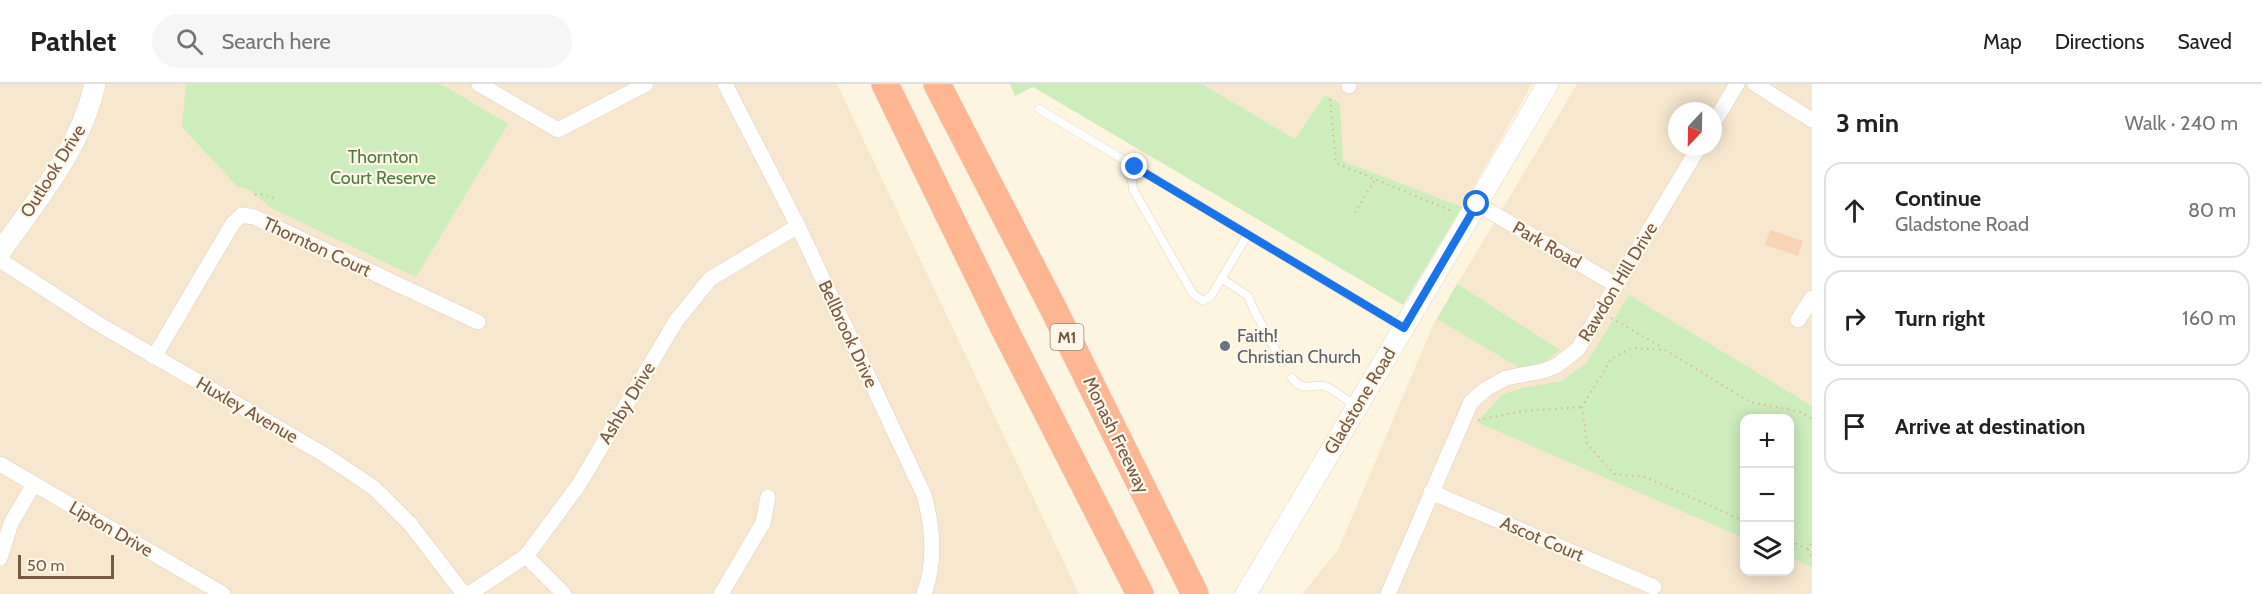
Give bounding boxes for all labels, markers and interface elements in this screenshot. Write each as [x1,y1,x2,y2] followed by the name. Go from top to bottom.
[152,14,572,68] search box
[30,24,116,58] text: Pathlet
[173,25,206,58] icon: search
[221,28,331,55] text: Search here
[1983,29,2022,54] text: Map
[2055,29,2144,54] text: Directions
[2177,29,2232,54] text: Saved
[1668,102,1722,156] north arrow
[1836,107,1899,139] text: 3 min
[2125,111,2238,135] text: Walk · 240 m
[16,120,90,222] street label: Outlook Drive
[330,146,436,189] park label: Thornton Court Reserve
[1121,153,1147,179] route end
[1895,185,1981,212] text: Continue
[1463,190,1489,216] route start
[1838,194,1871,227] icon: ahead
[2188,198,2236,222] text: 80 m
[259,212,375,282] street label: Thornton Court
[1895,212,2029,236] text: Gladstone Road
[1509,217,1585,273] street label: Park Road
[1574,218,1662,346] street label: Rawdon Hill Drive
[813,277,883,391] street label: Bellbrook Drive
[1838,302,1871,335] icon: right
[1895,305,1985,332] text: Turn right
[2182,306,2236,330] text: 160 m
[1050,324,1084,350] road number: M1
[1237,325,1361,368] place label: Faith! Christian Church
[1218,339,1232,353] marker: Faith! Christian Church
[1320,344,1400,458] street label: Gladstone Road
[594,358,660,448] street label: Ashby Drive
[192,372,302,448] street label: Huxley Avenue
[1078,373,1154,497] street label: Monash Freeway
[1838,410,1871,443] icon: arrive
[1895,413,2085,440] text: Arrive at destination
[1740,414,1794,576] map controls
[1740,414,1794,468] button: +
[1740,468,1794,522] button: −
[65,496,157,562] street label: Lipton Drive
[1497,512,1587,566] street label: Ascot Court
[1740,522,1794,576] button: layers
[18,552,114,580] scale bar
[27,556,64,575] text: 50 m

